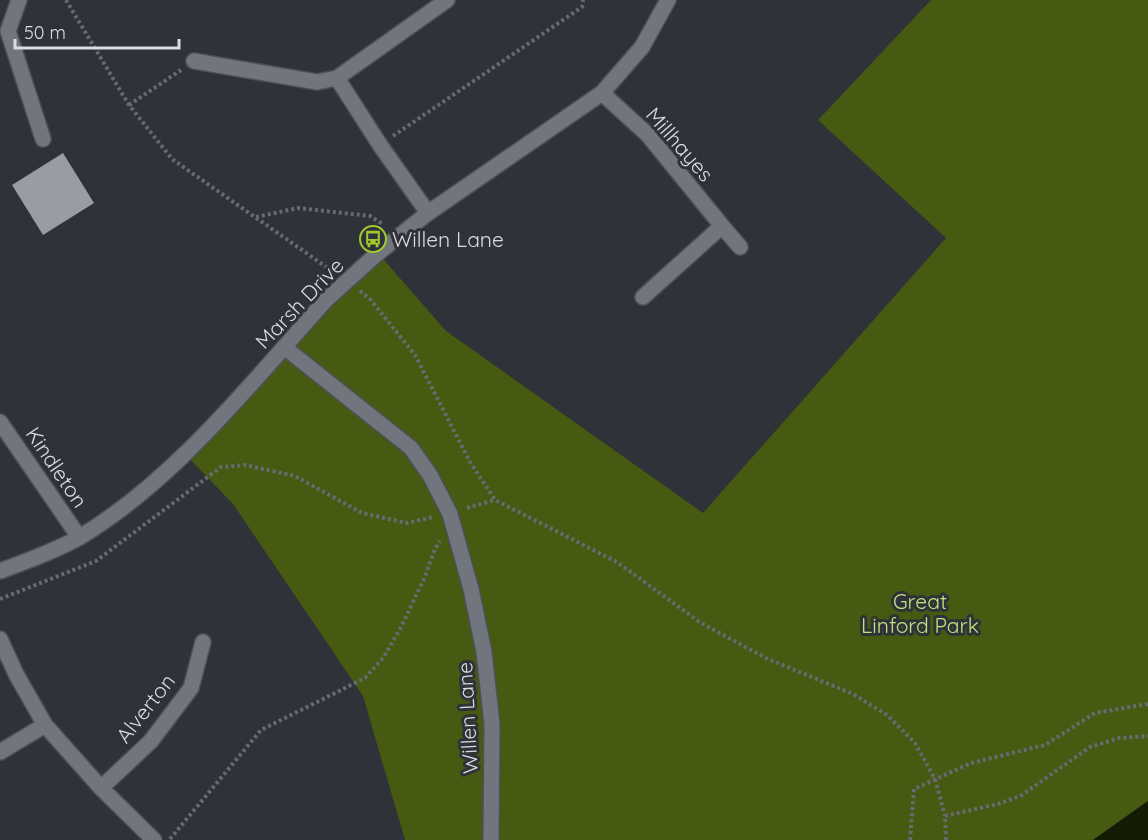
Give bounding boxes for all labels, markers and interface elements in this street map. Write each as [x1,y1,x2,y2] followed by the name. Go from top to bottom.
[15,12,178,50] scale bar
[24,21,66,44] text: 50 m
[641,102,719,186] street label: Millhayes
[358,224,388,254] bus stop icon: Willen Lane
[392,226,504,252] place label: Willen Lane
[249,252,349,354] street label: Marsh Drive
[21,422,93,512] street label: Kindleton
[861,588,979,638] park label: Great Linford Park
[451,661,483,775] street label: Willen Lane
[110,668,180,748] street label: Alverton

